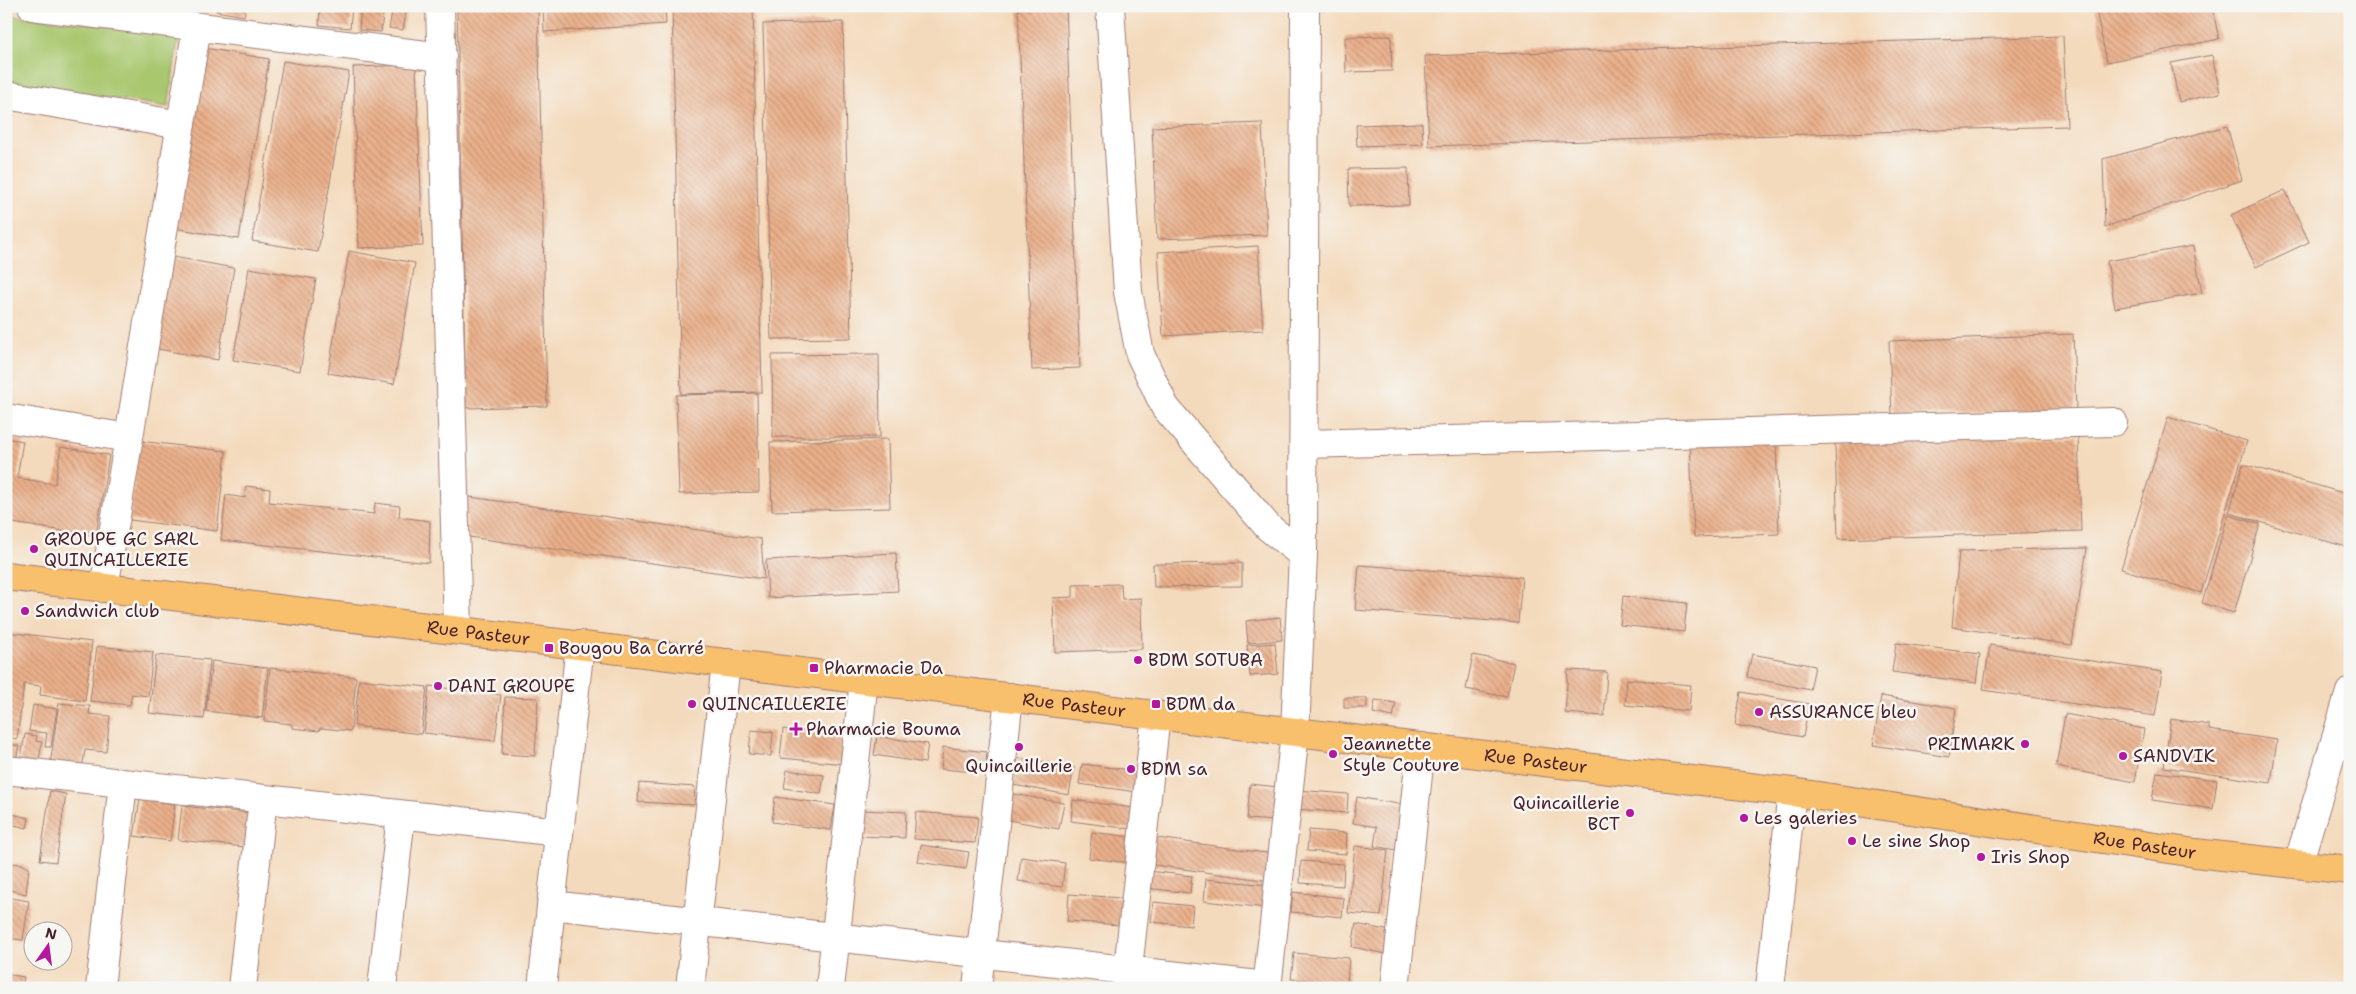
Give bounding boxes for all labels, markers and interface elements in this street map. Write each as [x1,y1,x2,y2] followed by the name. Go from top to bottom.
[44,527,199,572] place label: GROUPE GC SARL QUINCAILLERIE
[28,543,40,555] marker: GROUPE GC SARL QUINCAILLERIE
[35,599,159,623] place label: Sandwich club
[19,605,31,617] marker: Sandwich club
[425,615,532,651] street label: Rue Pasteur
[559,636,704,660] place label: Bougou Ba Carré
[543,642,555,654] marker: Bougou Ba Carré
[1148,648,1263,672] place label: BDM SOTUBA
[1132,654,1144,666] marker: BDM SOTUBA
[824,656,943,680] place label: Pharmacie Da
[808,662,820,674] marker: Pharmacie Da
[448,674,575,698] place label: DANI GROUPE
[432,680,444,692] marker: DANI GROUPE
[1021,687,1127,723] street label: Rue Pasteur
[702,692,847,716] place label: QUINCAILLERIE
[1166,692,1235,716] place label: BDM da
[686,698,698,710] marker: QUINCAILLERIE
[1150,698,1162,710] marker: BDM da
[1769,700,1917,724] place label: ASSURANCE bleu
[1753,706,1765,718] marker: ASSURANCE bleu
[806,717,961,741] place label: Pharmacie Bouma
[790,723,802,735] marker: Pharmacie Bouma
[1343,732,1460,777] place label: Jeannette Style Couture
[1927,732,2015,756] place label: PRIMARK
[2019,738,2031,750] marker: PRIMARK
[1013,741,1025,753] marker: Quincaillerie
[1483,743,1589,779] street label: Rue Pasteur
[2133,744,2216,768] place label: SANDVIK
[1327,748,1339,760] marker: Jeannette Style Couture
[2117,750,2129,762] marker: SANDVIK
[965,754,1073,778] place label: Quincaillerie
[1141,757,1207,781] place label: BDM sa
[1125,763,1137,775] marker: BDM sa
[1513,791,1620,836] place label: Quincaillerie BCT
[1754,806,1857,830] place label: Les galeries
[1624,807,1636,819] marker: Quincaillerie BCT
[1738,812,1750,824] marker: Les galeries
[2092,826,2198,865] street label: Rue Pasteur
[1862,829,1970,853] place label: Le sine Shop
[1846,835,1858,847] marker: Le sine Shop
[1991,845,2070,869] place label: Iris Shop
[1975,851,1987,863] marker: Iris Shop
[22,922,72,972] north arrow
[44,923,59,943] text: N

